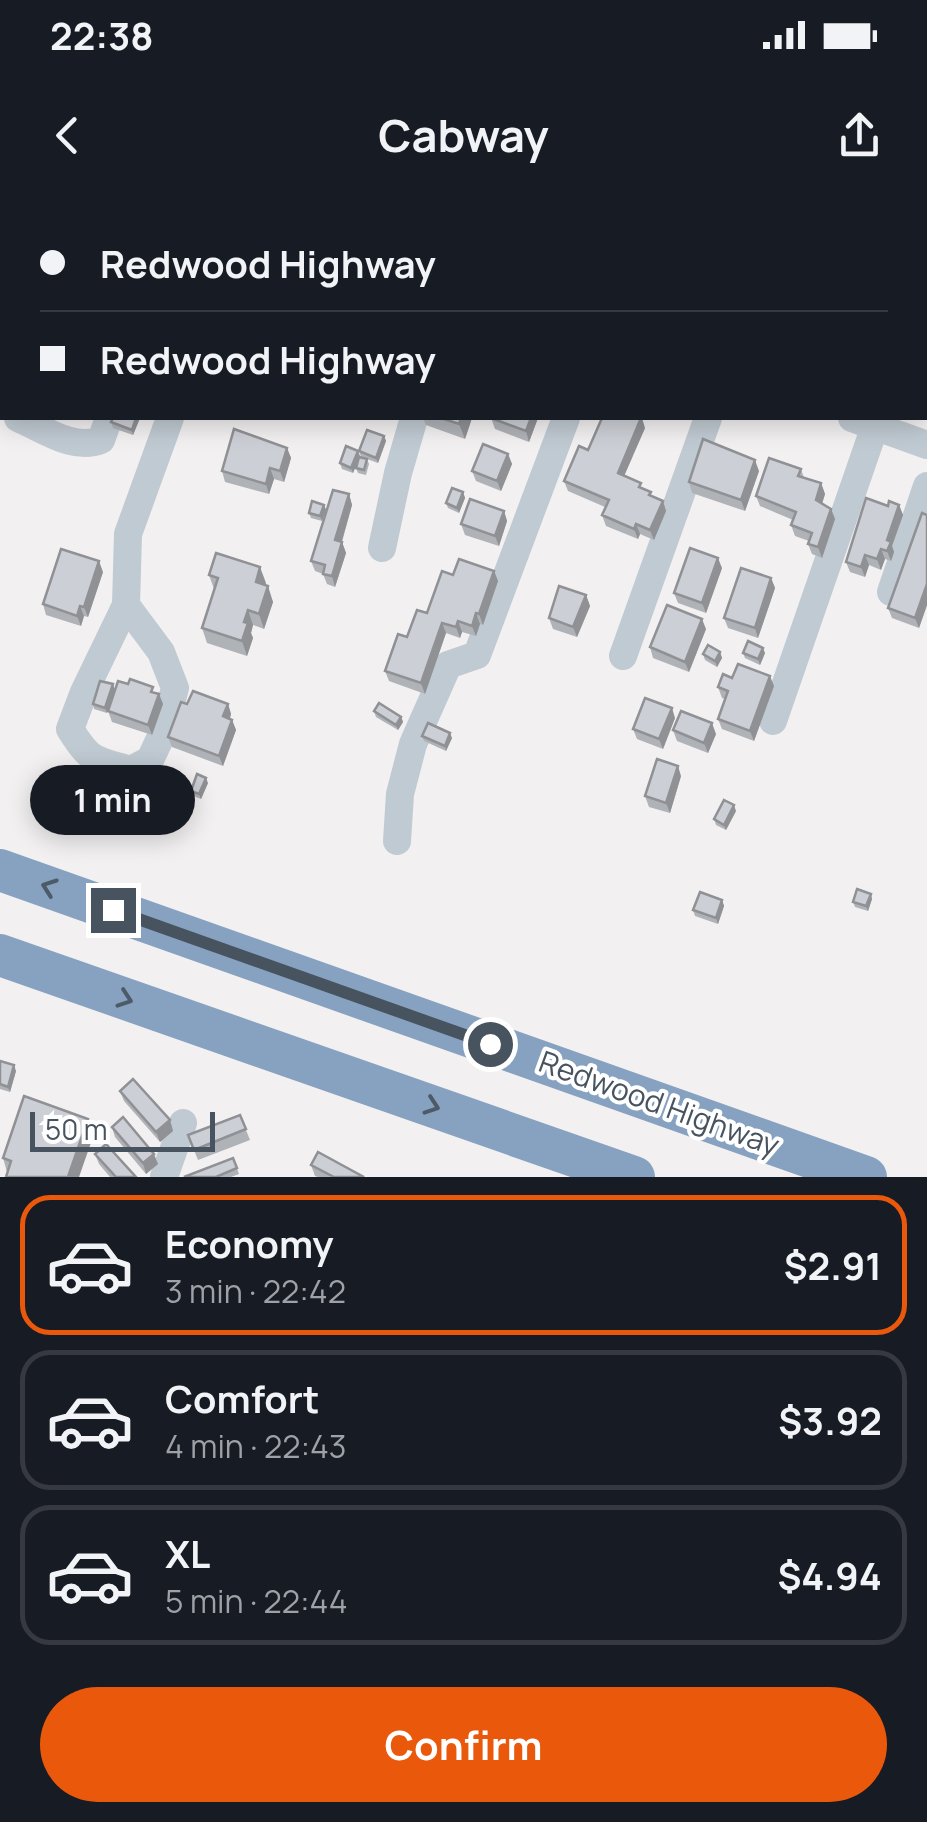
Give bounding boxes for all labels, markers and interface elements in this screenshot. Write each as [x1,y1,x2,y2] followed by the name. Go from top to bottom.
[50,9,154,61] text: 22:38
[378,104,549,166] text: Cabway
[40,108,95,163] icon: back
[832,108,887,163] icon: share
[100,237,436,289] text: Redwood Highway
[100,333,436,385] text: Redwood Highway
[31,765,196,835] callout: 1 min
[73,778,152,822] text: 1 min
[41,878,58,899] one-way arrow
[91,888,136,933] route end
[116,987,133,1008] one-way arrow
[468,1022,513,1067] route start
[534,1040,785,1165] street label: Redwood Highway
[422,1095,439,1115] one-way arrow
[30,1107,215,1151] scale bar
[45,1110,108,1148] text: 50 m
[165,1217,334,1269] text: Economy
[45,1220,135,1310] icon: car
[784,1239,882,1291] text: $2.91
[165,1269,346,1313] text: 3 min · 22:42
[165,1372,319,1424] text: Comfort
[45,1375,135,1465] icon: car
[778,1394,882,1446] text: $3.92
[165,1424,347,1468] text: 4 min · 22:43
[165,1527,210,1579] text: XL
[45,1530,135,1620] icon: car
[777,1549,882,1601] text: $4.94
[165,1579,348,1623] text: 5 min · 22:44
[40,1687,887,1802] button: Confirm

